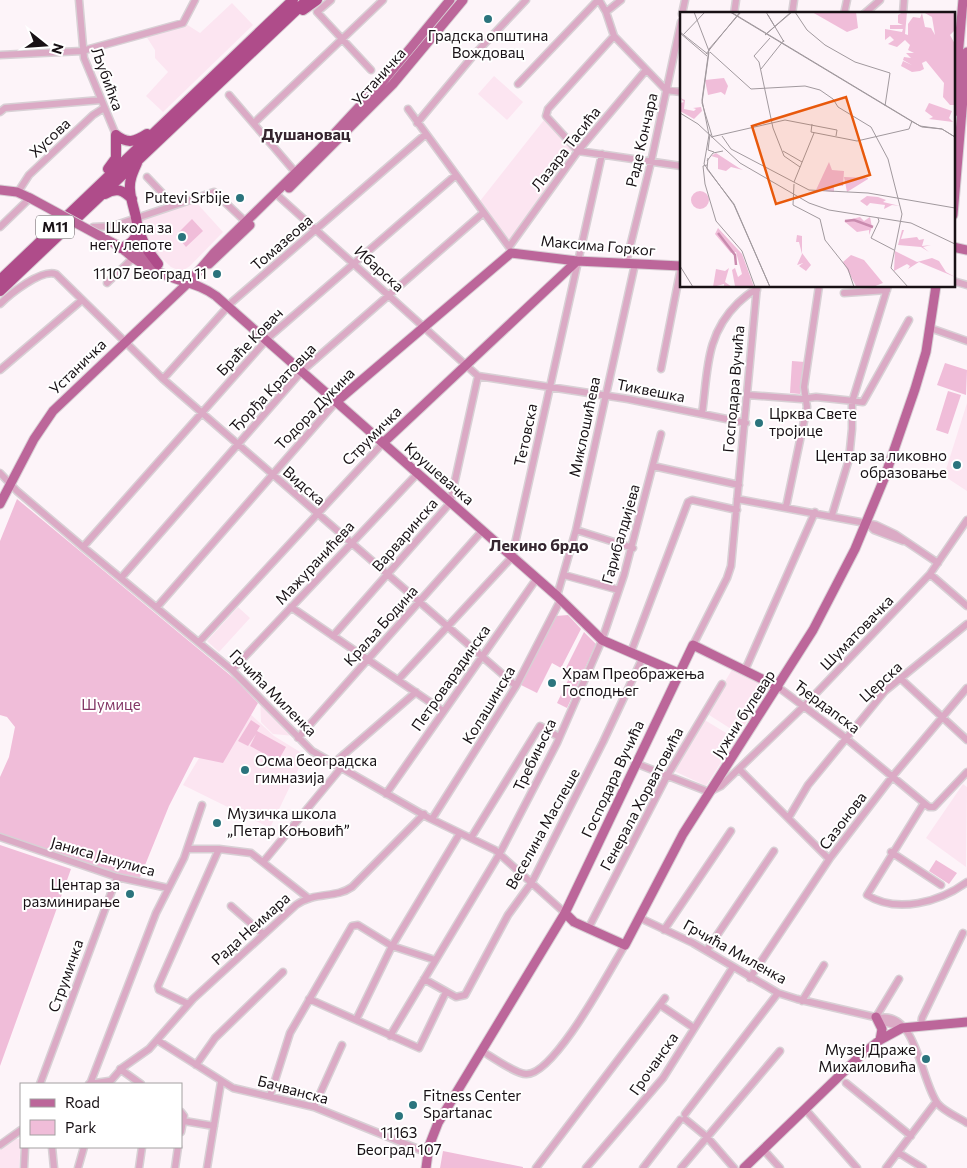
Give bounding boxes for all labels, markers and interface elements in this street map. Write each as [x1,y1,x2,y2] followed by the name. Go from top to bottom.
[680,12,954,288] inset map
[482,13,494,25] marker: Градска општина Вождовац
[20,20,70,70] north arrow
[428,26,548,61] place label: Градска општина Вождовац
[48,41,68,56] text: N
[348,44,409,109] street label: Устаничка
[88,45,128,113] street label: Љубићка
[621,91,661,189] street label: Раде Кончара
[527,103,604,194] street label: Лазара Тасића
[25,114,73,161] street label: Хусова
[262,124,351,143] district label: Душановац
[145,188,230,206] place label: Putevi Srbije
[234,192,246,204] marker: Putevi Srbije
[247,211,316,274] street label: Томазеова
[36,216,74,238] road number: M11
[90,218,172,253] place label: Школа за негу лепоте
[176,231,188,243] marker: Школа за негу лепоте
[540,231,657,259] street label: Максима Горког
[351,241,408,295] street label: Ибарска
[93,264,207,282] place label: 11107 Београд 11
[211,268,223,280] marker: 11107 Београд 11
[212,304,286,379] street label: Браће Ковач
[718,325,748,453] street label: Господара Вучића
[45,335,109,398] street label: Устаничка
[225,339,319,435] street label: Ђорђа Кратовца
[271,364,358,453] street label: Тодора Дукина
[565,375,603,479] street label: Миклошићева
[616,375,687,405] street label: Тиквешка
[338,402,405,469] street label: Струмичка
[510,402,540,468] street label: Тетовска
[769,404,857,439] place label: Црква Свете тројице
[753,417,765,429] marker: Црква Свете тројице
[401,438,478,508] street label: Крушевачка
[815,446,947,481] place label: Центар за ликовно образовање
[951,459,963,471] marker: Центар за ликовно образовање
[280,462,330,509] street label: Видска
[597,482,643,586] street label: Гарибалдијева
[368,494,441,575] street label: Варваринска
[271,517,358,608] street label: Мажуранићева
[489,535,589,554] district label: Лекино брдо
[339,581,421,669] street label: Краља Бодина
[816,591,897,674] street label: Шуматовачка
[407,621,493,734] street label: Петроварадинска
[226,645,321,740] street label: Грчића Миленка
[855,657,905,705] street label: Церска
[458,662,518,747] street label: Колашинска
[562,664,705,699] place label: Храм Преображења Господњег
[708,666,778,761] street label: Јужни булевар
[791,676,864,737] street label: Ђердапска
[546,677,558,689] marker: Храм Преображења Господњег
[81,695,141,713] park label: Шумице
[509,715,559,794] street label: Требињска
[577,717,647,840] street label: Господара Вучића
[596,724,687,873] street label: Генерала Хорватовића
[255,751,377,786] place label: Осма београдска гимназија
[239,764,251,776] marker: Осма београдска гимназија
[501,765,583,892] street label: Веселина Маслеше
[815,788,870,853] street label: Сазонова
[227,804,350,839] place label: Музичка школа „Петар Коњовић”
[211,817,223,829] marker: Музичка школа „Петар Коњовић”
[49,833,158,880] street label: Јаниса Јанулиса
[23,875,120,910] place label: Центар за разминирање
[124,888,136,900] marker: Центар за разминирање
[207,888,293,968] street label: Рада Неимара
[681,915,790,987] street label: Грчића Миленка
[44,937,87,1015] street label: Струмичка
[625,1029,681,1098] street label: Грочанска
[818,1040,916,1075] place label: Музеј Драже Михаиловића
[920,1053,932,1065] marker: Музеј Драже Михаиловића
[256,1071,331,1107] street label: Бачванска
[20,1083,182,1148] legend
[423,1086,521,1121] place label: Fitness Center Spartanac
[65,1093,100,1111] text: Road
[407,1099,419,1111] marker: Fitness Center Spartanac
[393,1110,405,1122] marker: 11163 Београд 107
[65,1118,96,1136] text: Park
[356,1123,442,1158] place label: 11163 Београд 107

